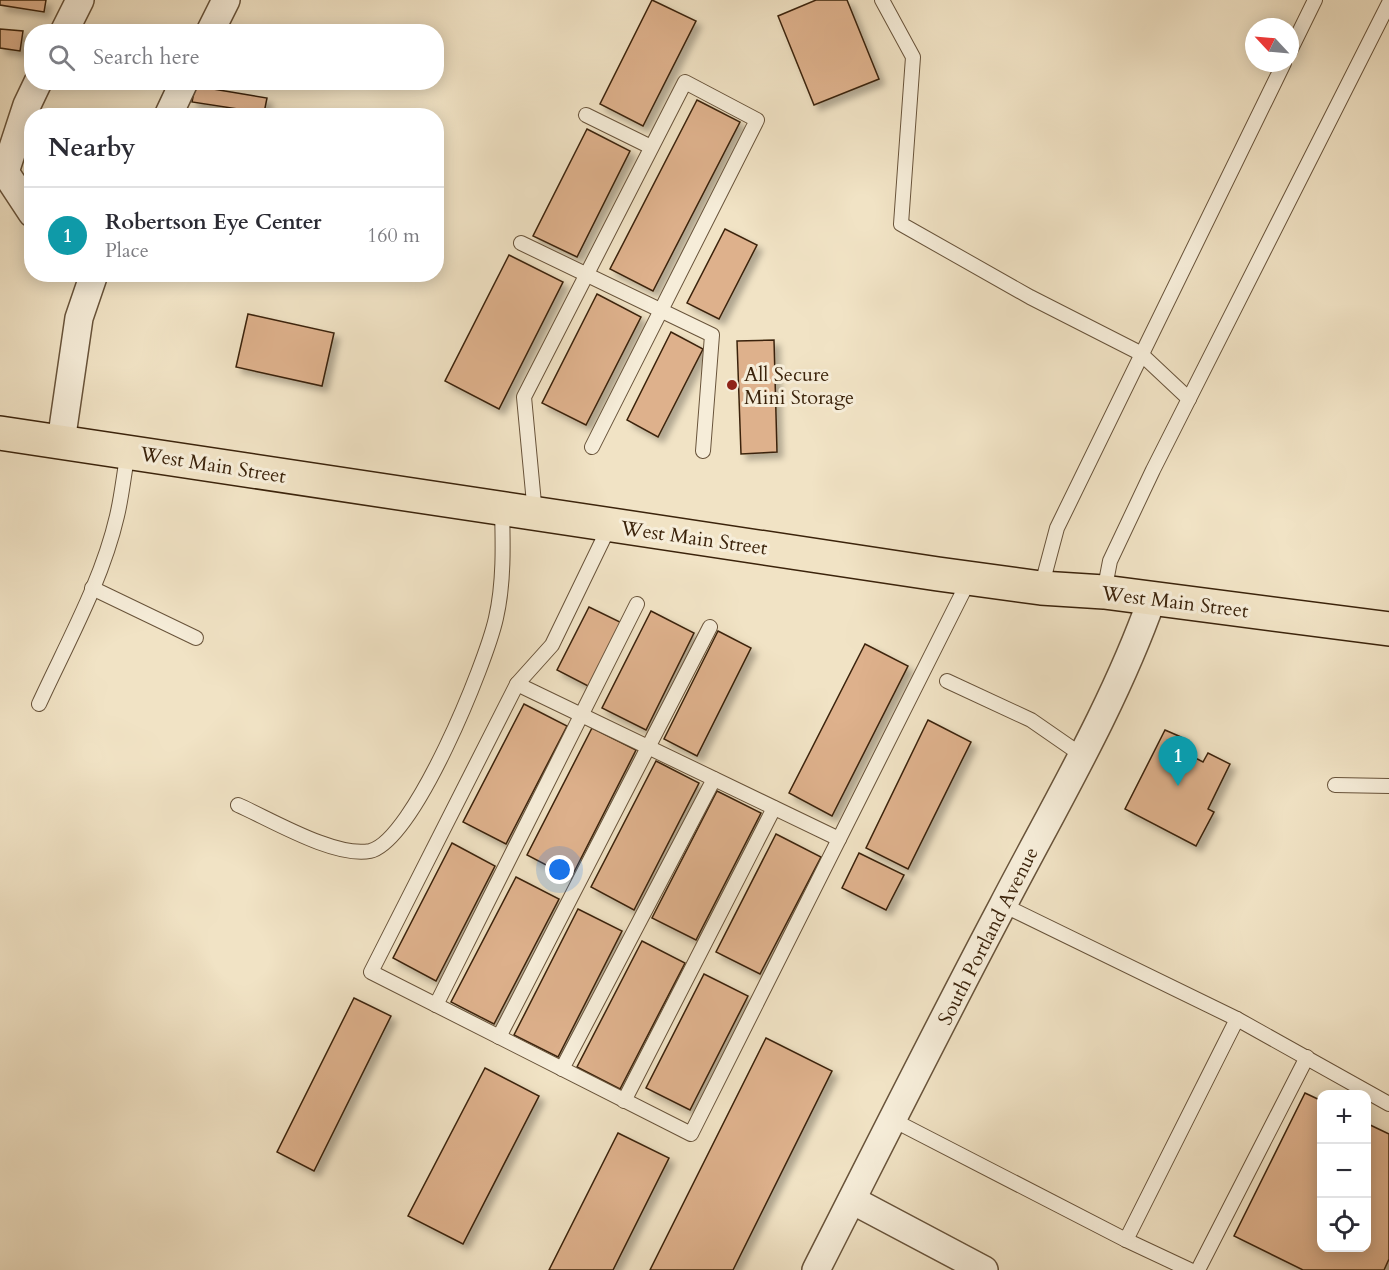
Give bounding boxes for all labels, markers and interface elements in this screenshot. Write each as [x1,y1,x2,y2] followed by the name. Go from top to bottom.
[1245,18,1299,72] north arrow
[24,24,444,90] search box
[45,41,78,74] icon: search
[93,42,200,72] text: Search here
[48,130,136,165] text: Nearby
[105,207,322,237] text: Robertson Eye Center
[62,222,73,249] text: 1
[367,222,420,249] text: 160 m
[105,237,149,264] text: Place
[744,361,854,411] place label: All Secure Mini Storage
[725,378,739,392] marker: All Secure Mini Storage
[137,440,289,490] street label: West Main Street
[618,514,770,562] street label: West Main Street
[1099,579,1251,624] street label: West Main Street
[1158,736,1198,786] pin: 1
[931,842,1045,1030] street label: South Portland Avenue
[545,855,574,884] your location
[1317,1090,1371,1252] map controls
[1317,1090,1371,1144] button: +
[1317,1144,1371,1198] button: −
[1317,1198,1371,1252] button: locate

